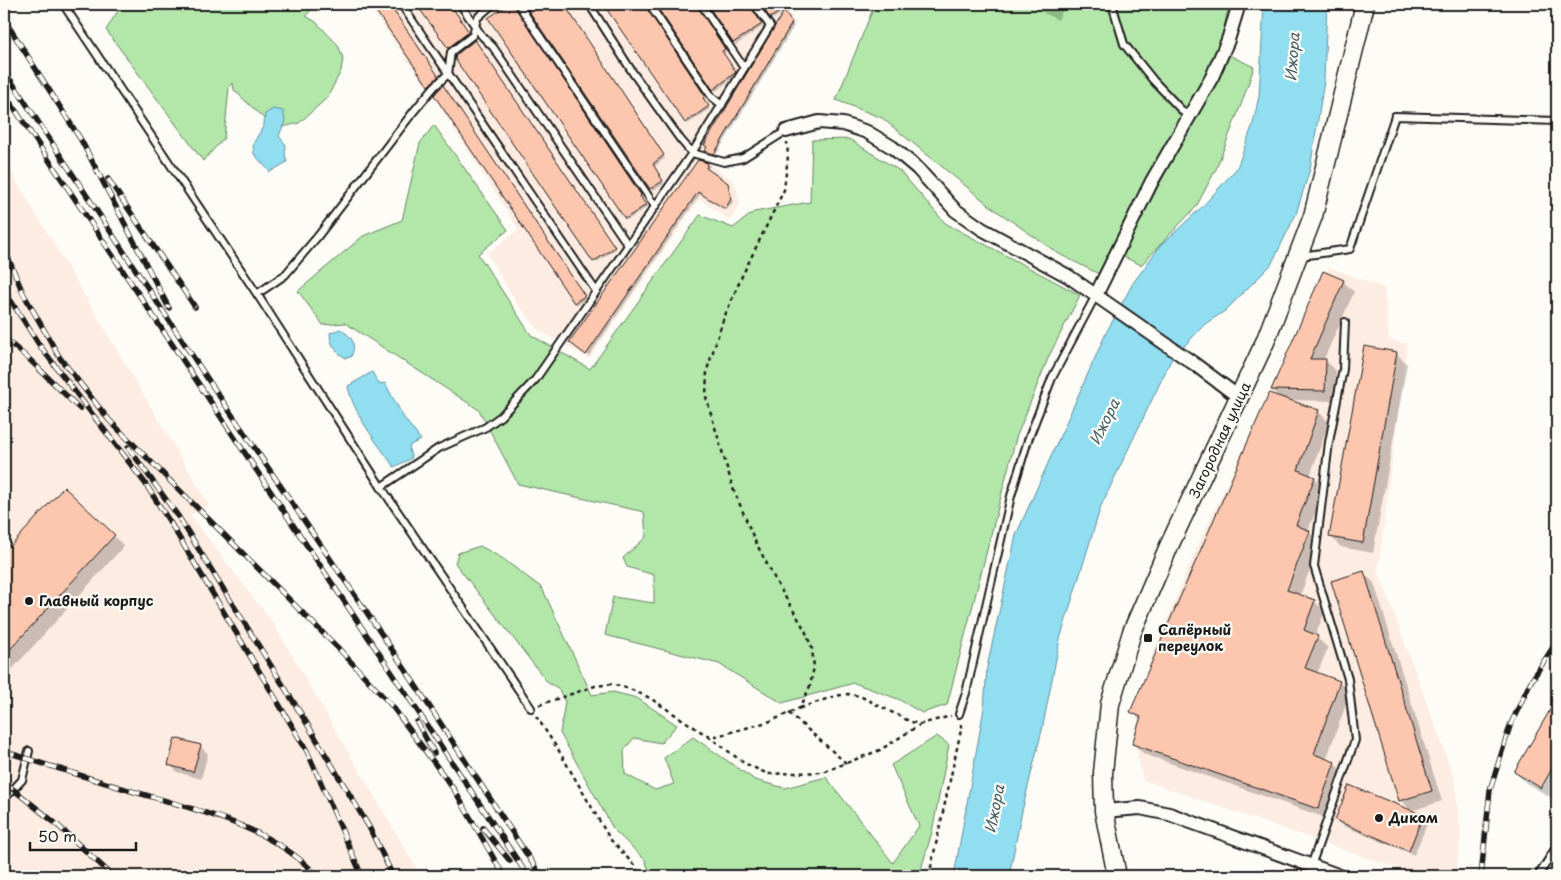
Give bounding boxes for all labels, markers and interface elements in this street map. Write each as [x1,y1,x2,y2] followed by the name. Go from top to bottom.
[1278,31,1305,82] water label: Ижора
[1183,378,1256,501] street label: Загородная улица
[1083,394,1125,448] water label: Ижора
[39,590,154,611] place label: Главный корпус
[23,595,35,607] marker: Главный корпус
[1158,619,1231,656] place label: Сапёрный переулок
[1142,632,1154,644] marker: Сапёрный переулок
[978,782,1010,835] water label: Ижора
[1388,807,1438,828] place label: Диком
[1373,812,1385,824] marker: Диком
[30,820,136,852] scale bar
[38,824,77,847] text: 50 m

